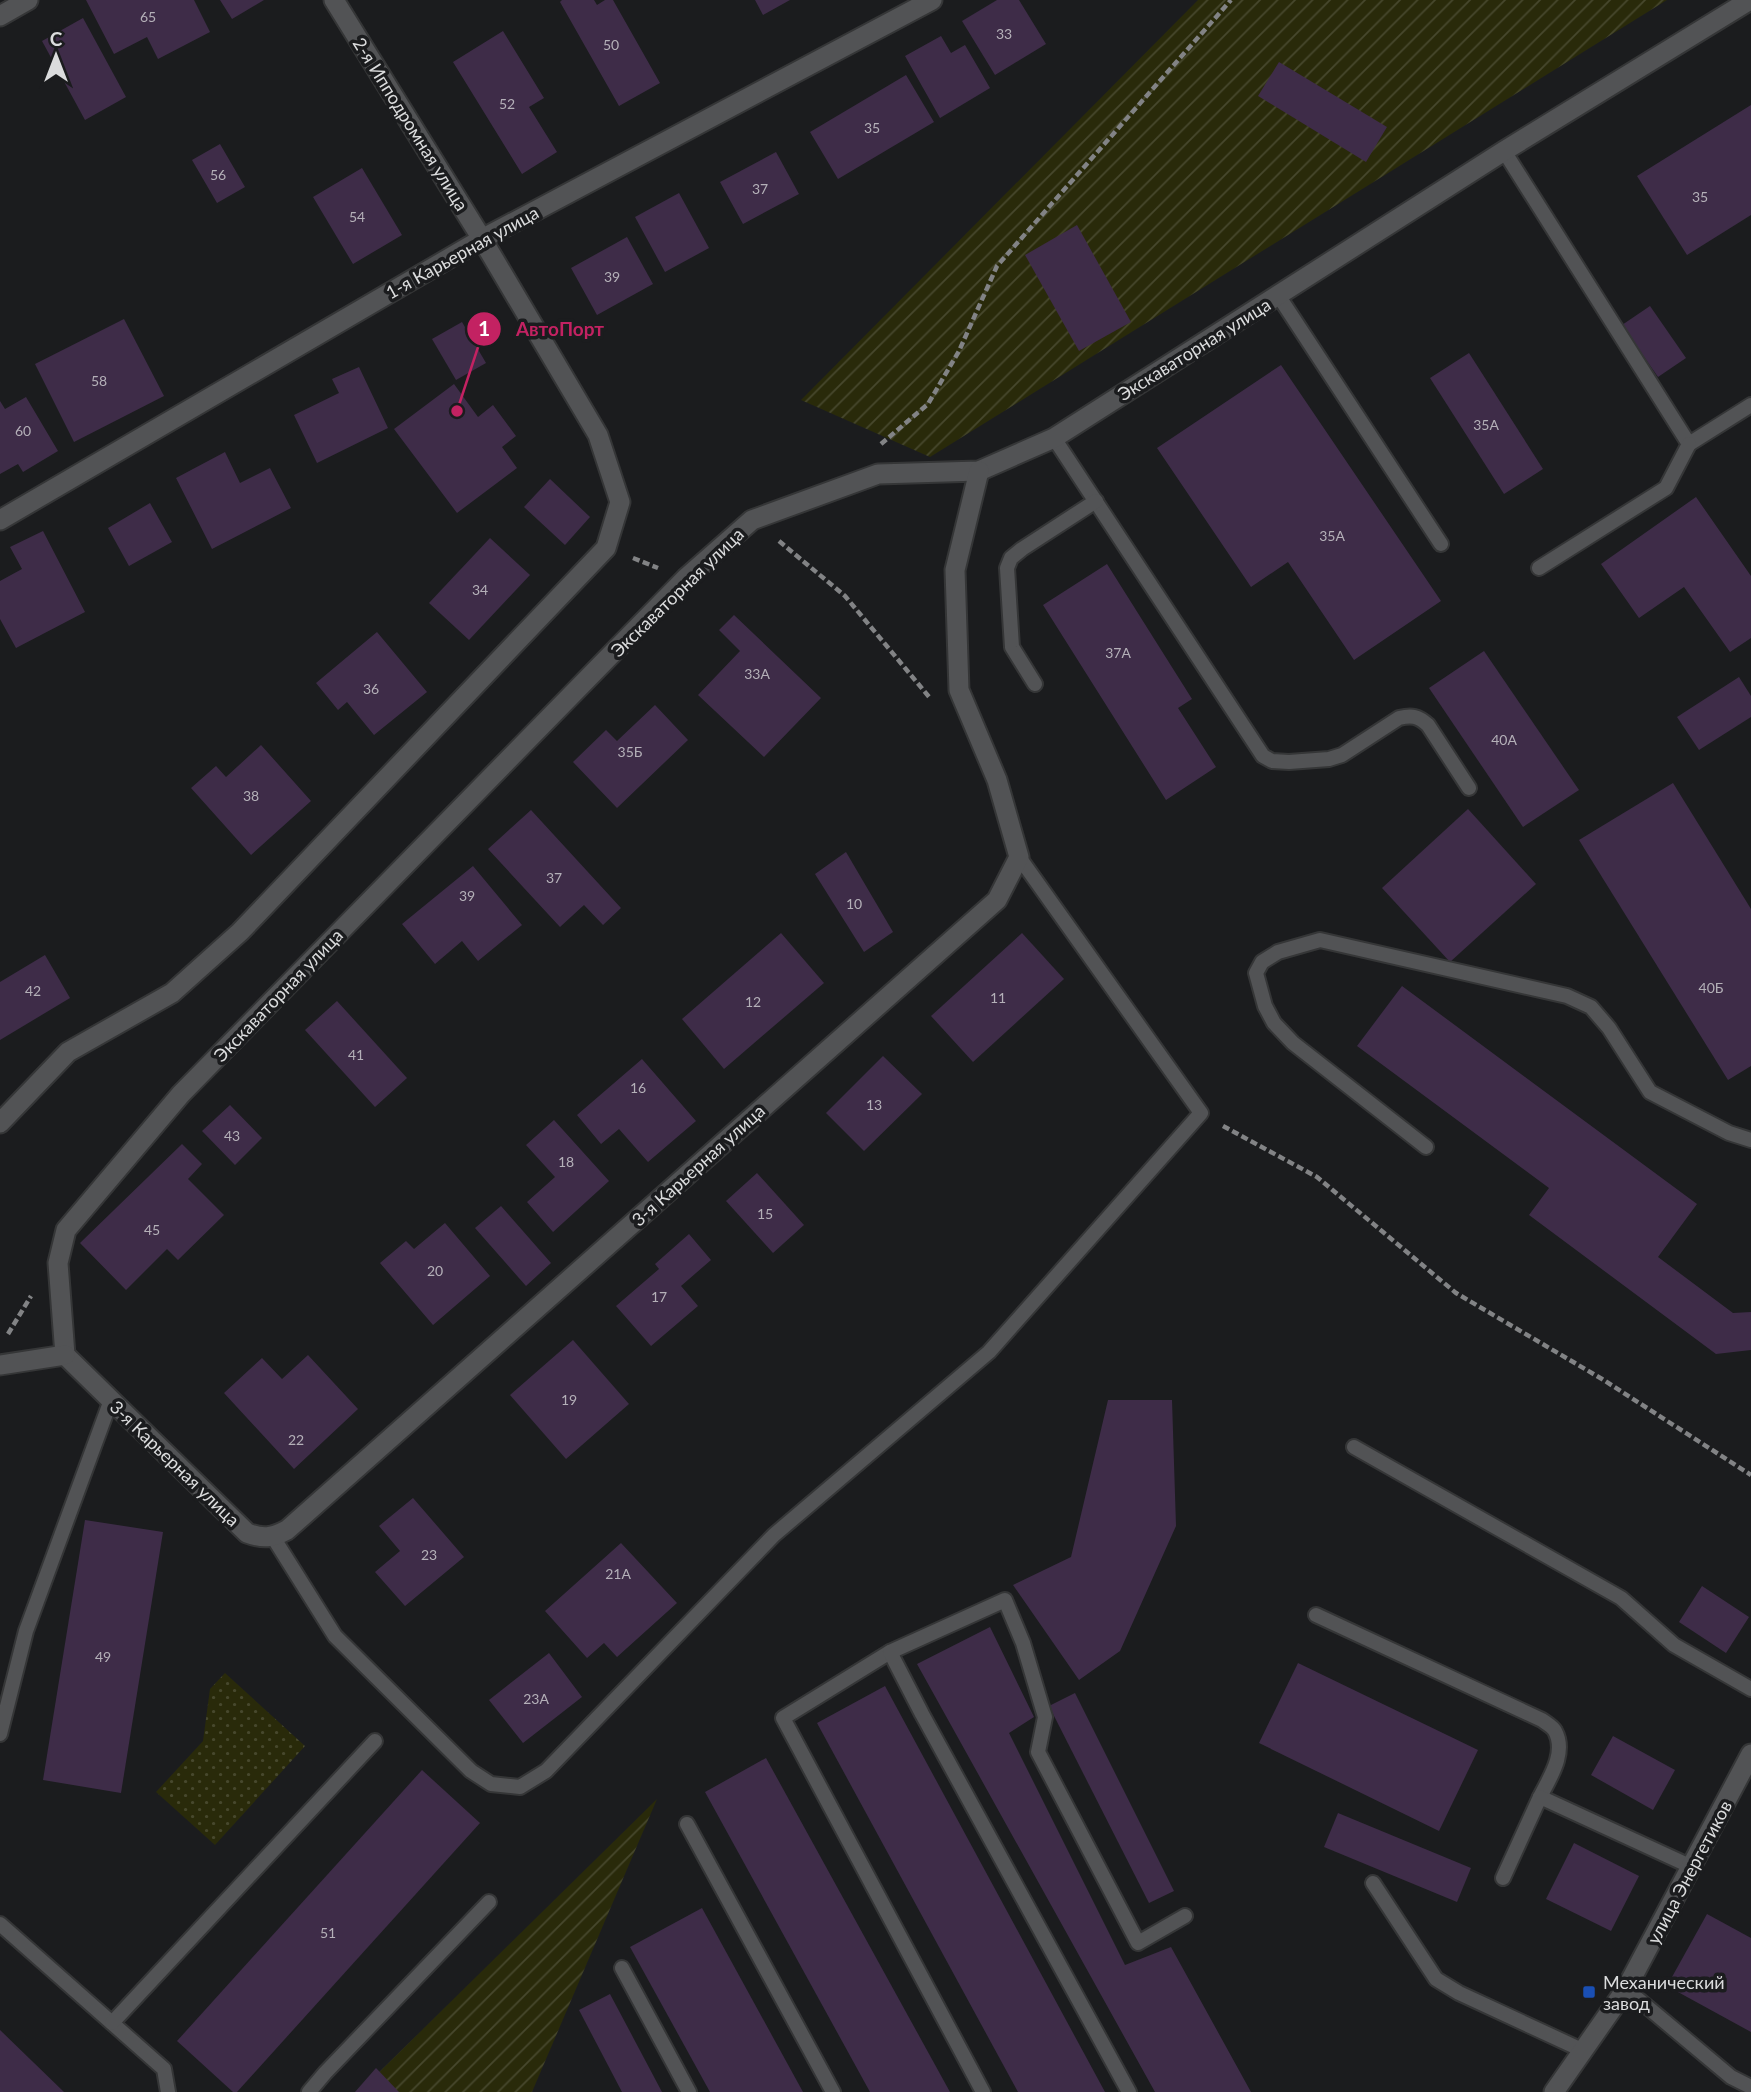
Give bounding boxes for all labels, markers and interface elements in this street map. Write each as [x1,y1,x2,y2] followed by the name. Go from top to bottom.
[140,8,156,25] house number: 65
[21,21,91,91] north arrow
[996,25,1012,42] house number: 33
[50,27,63,50] text: С
[349,33,473,215] street label: 2-я Ипподромная улица
[603,36,619,53] house number: 50
[499,95,515,112] house number: 52
[864,119,880,136] house number: 35
[210,166,226,183] house number: 56
[752,180,768,197] house number: 37
[1692,188,1708,205] house number: 35
[382,201,542,303] street label: 1-я Карьерная улица
[349,208,365,225] house number: 54
[604,268,620,285] house number: 39
[1113,293,1275,405] street label: Экскаваторная улица
[467,309,618,349] callout: АвтоПорт
[478,315,490,340] text: 1
[515,317,604,340] text: АвтоПорт
[91,372,107,389] house number: 58
[1473,416,1499,433] house number: 35А
[15,422,31,439] house number: 60
[606,523,748,661] street label: Экскаваторная улица
[1319,527,1345,544] house number: 35А
[472,581,488,598] house number: 34
[1105,644,1131,661] house number: 37А
[744,665,770,682] house number: 33А
[363,680,379,697] house number: 36
[1491,731,1517,748] house number: 40А
[618,743,643,760] house number: 35Б
[243,787,259,804] house number: 38
[546,869,562,886] house number: 37
[459,887,475,904] house number: 39
[846,895,862,912] house number: 10
[209,924,347,1066] street label: Экскаваторная улица
[1699,979,1724,996] house number: 40Б
[25,982,41,999] house number: 42
[990,989,1006,1006] house number: 11
[745,993,761,1010] house number: 12
[348,1046,364,1063] house number: 41
[630,1079,646,1096] house number: 16
[866,1096,882,1113] house number: 13
[627,1099,769,1231] street label: 3-я Карьерная улица
[224,1127,240,1144] house number: 43
[558,1153,574,1170] house number: 18
[757,1205,773,1222] house number: 15
[144,1221,160,1238] house number: 45
[427,1262,443,1279] house number: 20
[651,1288,667,1305] house number: 17
[561,1391,577,1408] house number: 19
[106,1396,244,1530] street label: 3-я Карьерная улица
[288,1431,304,1448] house number: 22
[421,1546,437,1563] house number: 23
[605,1565,631,1582] house number: 21А
[95,1648,111,1665] house number: 49
[523,1690,549,1707] house number: 23А
[1642,1796,1736,1948] street label: улица Энергетиков
[320,1924,336,1941] house number: 51
[1603,1971,1725,2014] place label: Механический завод
[1581,1984,1597,2000] marker: Механический завод

